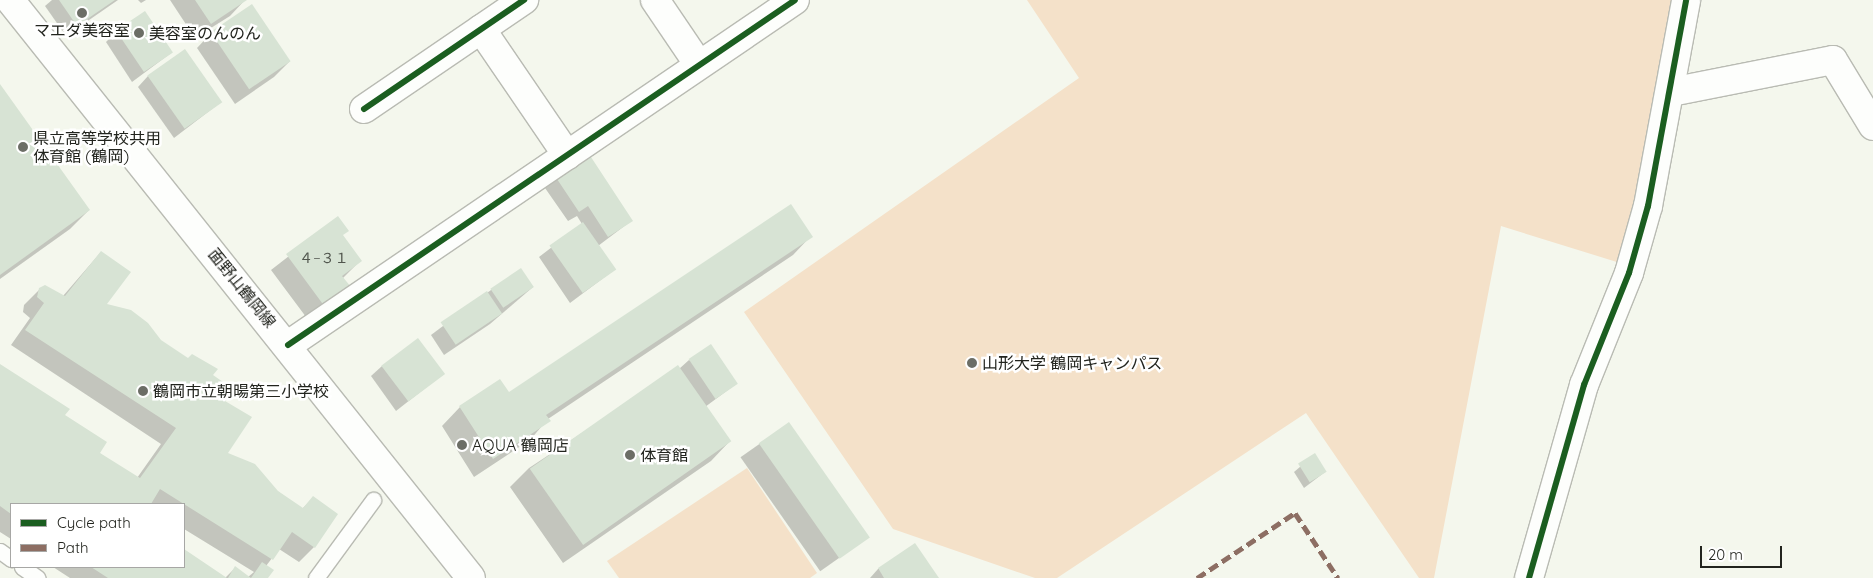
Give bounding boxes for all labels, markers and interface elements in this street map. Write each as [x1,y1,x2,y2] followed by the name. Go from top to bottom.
[76,7,88,19] marker: マエダ美容室
[34,20,130,40] place label: マエダ美容室
[149,23,261,43] place label: 美容室のんのん
[133,27,145,39] marker: 美容室のんのん
[33,128,161,166] place label: 県立高等学校共用 体育館 (鶴岡)
[17,141,29,153] marker: 県立高等学校共用 体育館 (鶴岡)
[204,245,280,331] street label: 面野山鶴岡線
[299,250,349,266] house number: ４−３１
[982,353,1162,373] place label: 山形大学 鶴岡キャンパス
[966,357,978,369] marker: 山形大学 鶴岡キャンパス
[153,381,329,401] place label: 鶴岡市立朝暘第三小学校
[137,385,149,397] marker: 鶴岡市立朝暘第三小学校
[472,435,569,455] place label: AQUA 鶴岡店
[456,439,468,451] marker: AQUA 鶴岡店
[640,445,688,465] place label: 体育館
[624,449,636,461] marker: 体育館
[10,503,185,568] legend
[57,513,131,532] text: Cycle path
[1703,536,1786,568] scale bar
[57,538,89,557] text: Path
[1708,545,1743,564] text: 20 m

